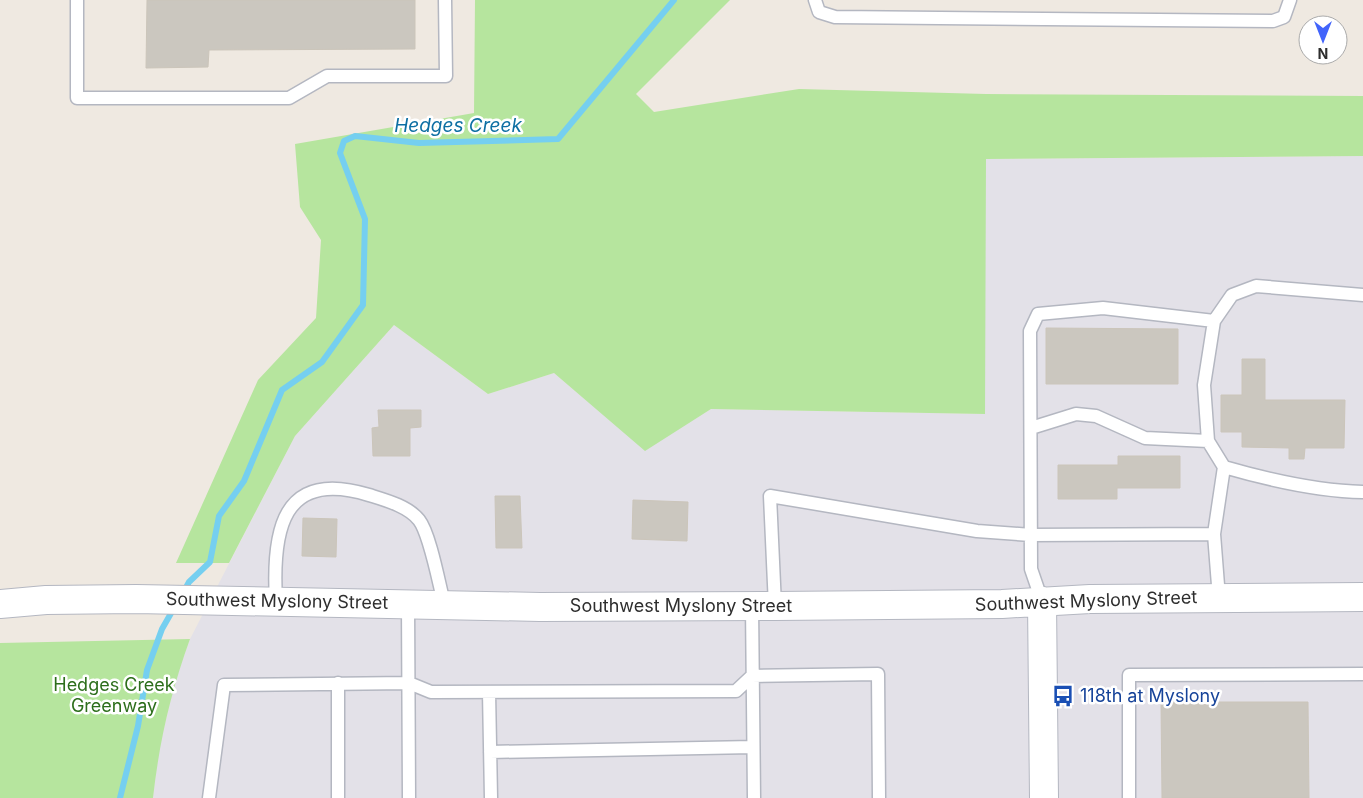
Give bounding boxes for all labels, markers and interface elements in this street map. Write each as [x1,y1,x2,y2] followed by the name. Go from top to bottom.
[1298,15,1348,65] north arrow
[1318,45,1328,62] text: N
[394,114,522,137] water label: Hedges Creek
[975,586,1198,615] street label: Southwest Myslony Street
[166,588,388,613] street label: Southwest Myslony Street
[570,595,792,616] street label: Southwest Myslony Street
[53,674,175,716] park label: Hedges Creek Greenway
[1050,683,1076,709] bus stop icon: 118th at Myslony
[1080,685,1220,706] place label: 118th at Myslony

